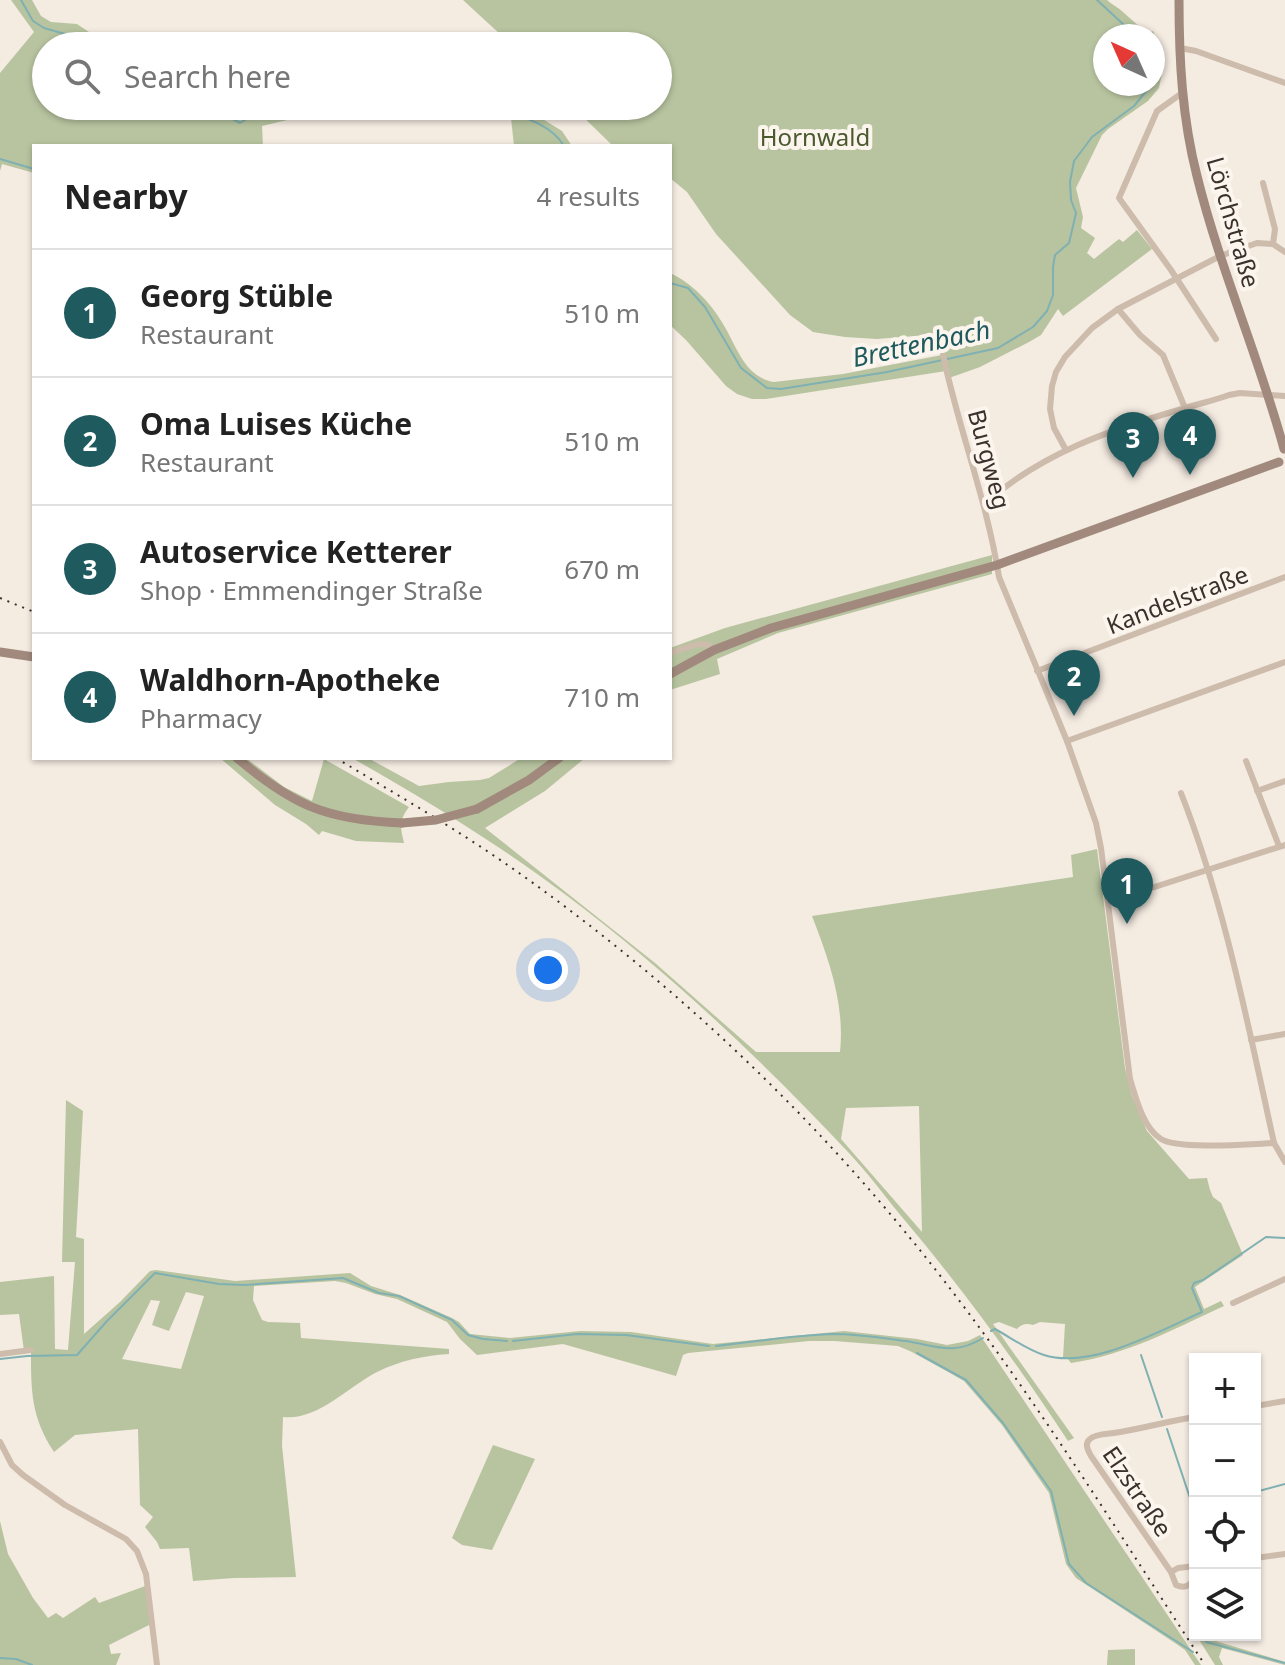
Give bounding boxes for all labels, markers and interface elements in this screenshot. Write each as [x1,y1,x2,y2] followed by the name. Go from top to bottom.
[1093,24,1165,96] north arrow
[32,32,672,120] search box
[60,54,104,98] icon: search
[124,56,291,97] text: Search here
[760,120,870,153] park label: Hornwald
[1200,153,1268,291] street label: Lörchstraße
[64,173,188,219] text: Nearby
[536,178,640,214] text: 4 results
[140,275,333,316] text: Georg Stüble
[83,295,97,331] text: 1
[564,295,640,331] text: 510 m
[849,311,993,375] water label: Brettenbach
[140,316,274,352] text: Restaurant
[140,403,412,444] text: Oma Luises Küche
[961,405,1019,513] street label: Burgweg
[1164,409,1216,475] pin: 4
[1107,412,1159,478] pin: 3
[83,423,97,459] text: 2
[564,423,640,459] text: 510 m
[140,444,274,480] text: Restaurant
[140,531,452,572] text: Autoservice Ketterer
[83,551,97,587] text: 3
[564,551,640,587] text: 670 m
[1101,557,1253,641] street label: Kandelstraße
[140,572,483,608] text: Shop · Emmendinger Straße
[1048,650,1100,716] pin: 2
[140,659,440,700] text: Waldhorn-Apotheke
[83,679,97,715] text: 4
[564,679,640,715] text: 710 m
[140,700,262,736] text: Pharmacy
[1101,858,1153,924] pin: 1
[528,950,568,990] your location
[1189,1353,1261,1641] map controls
[1189,1353,1261,1425] button: +
[1189,1425,1261,1497] button: −
[1096,1439,1180,1543] street label: Elzstraße
[1189,1497,1261,1569] button: locate
[1189,1569,1261,1641] button: layers

